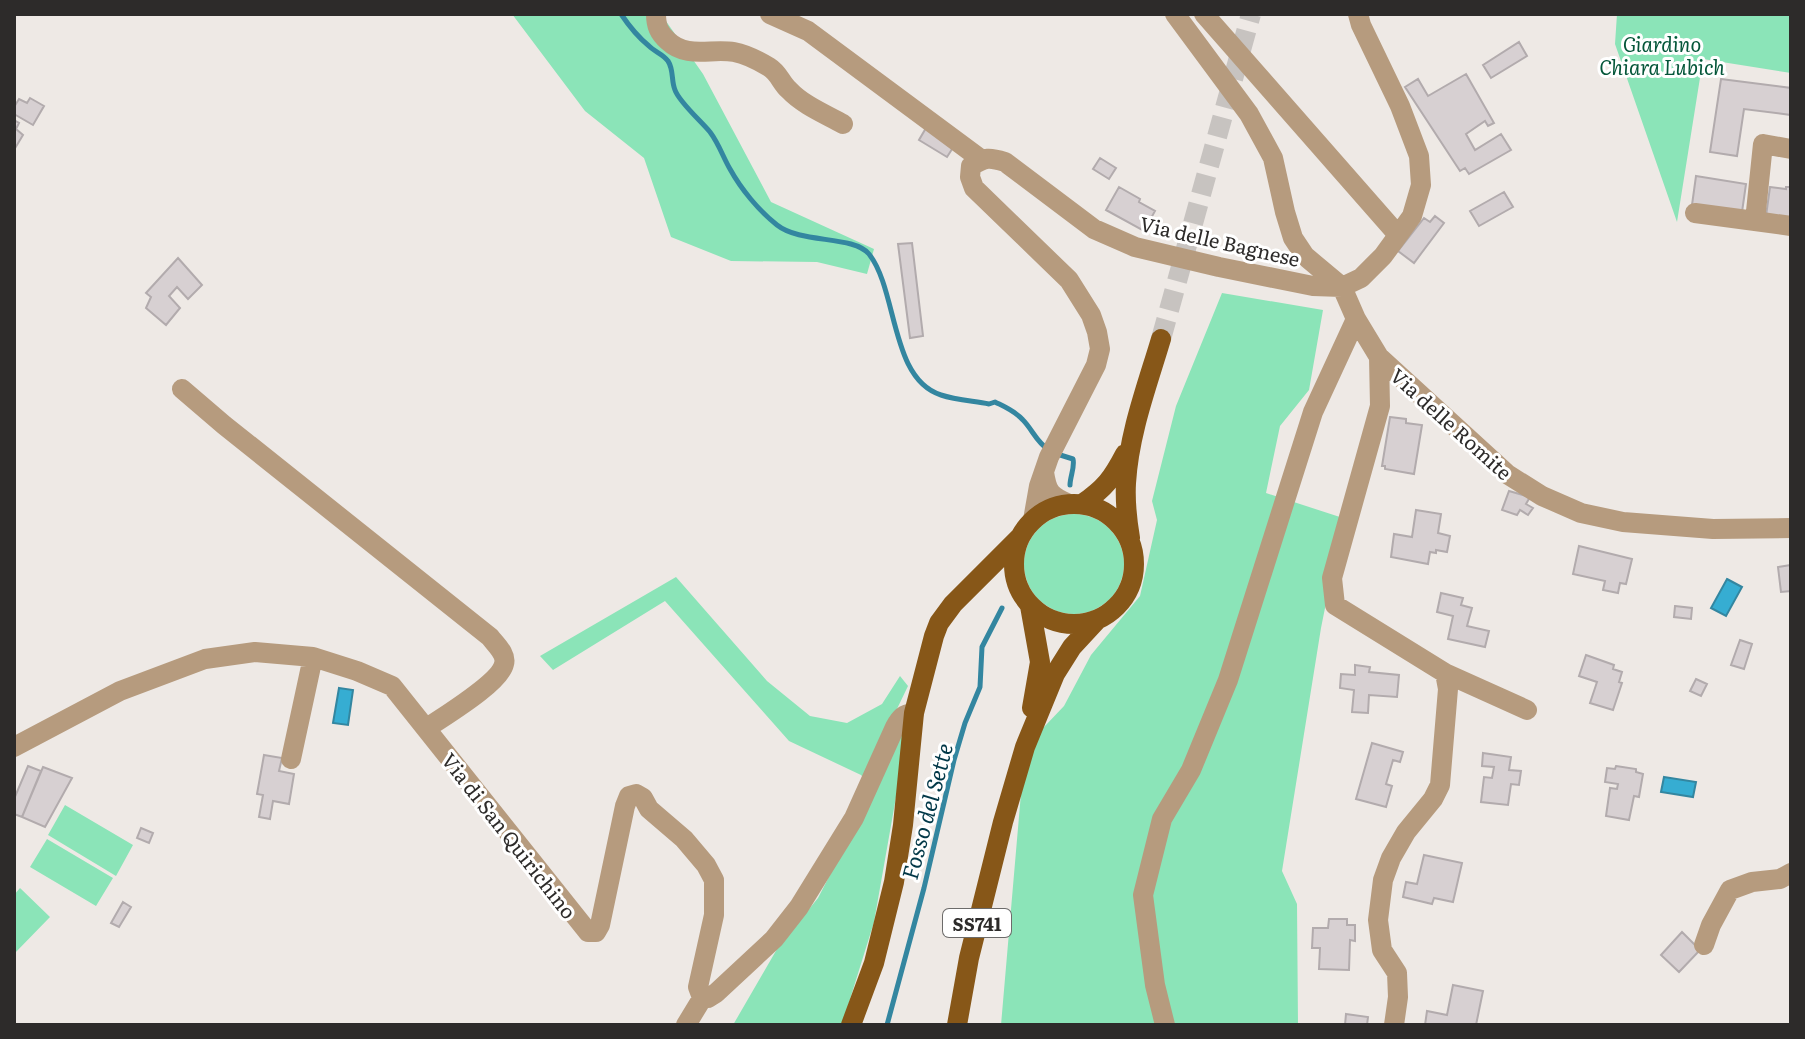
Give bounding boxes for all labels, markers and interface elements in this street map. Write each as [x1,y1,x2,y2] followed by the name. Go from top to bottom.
[1599,28,1725,81] park label: Giardino Chiara Lubich
[1137,207,1303,273] street label: Via delle Bagnese
[1384,360,1520,486] street label: Via delle Romite
[892,739,960,883] water label: Fosso del Sette
[435,746,585,924] street label: Via di San Quirichino
[943,909,1011,937] road number: SS741

